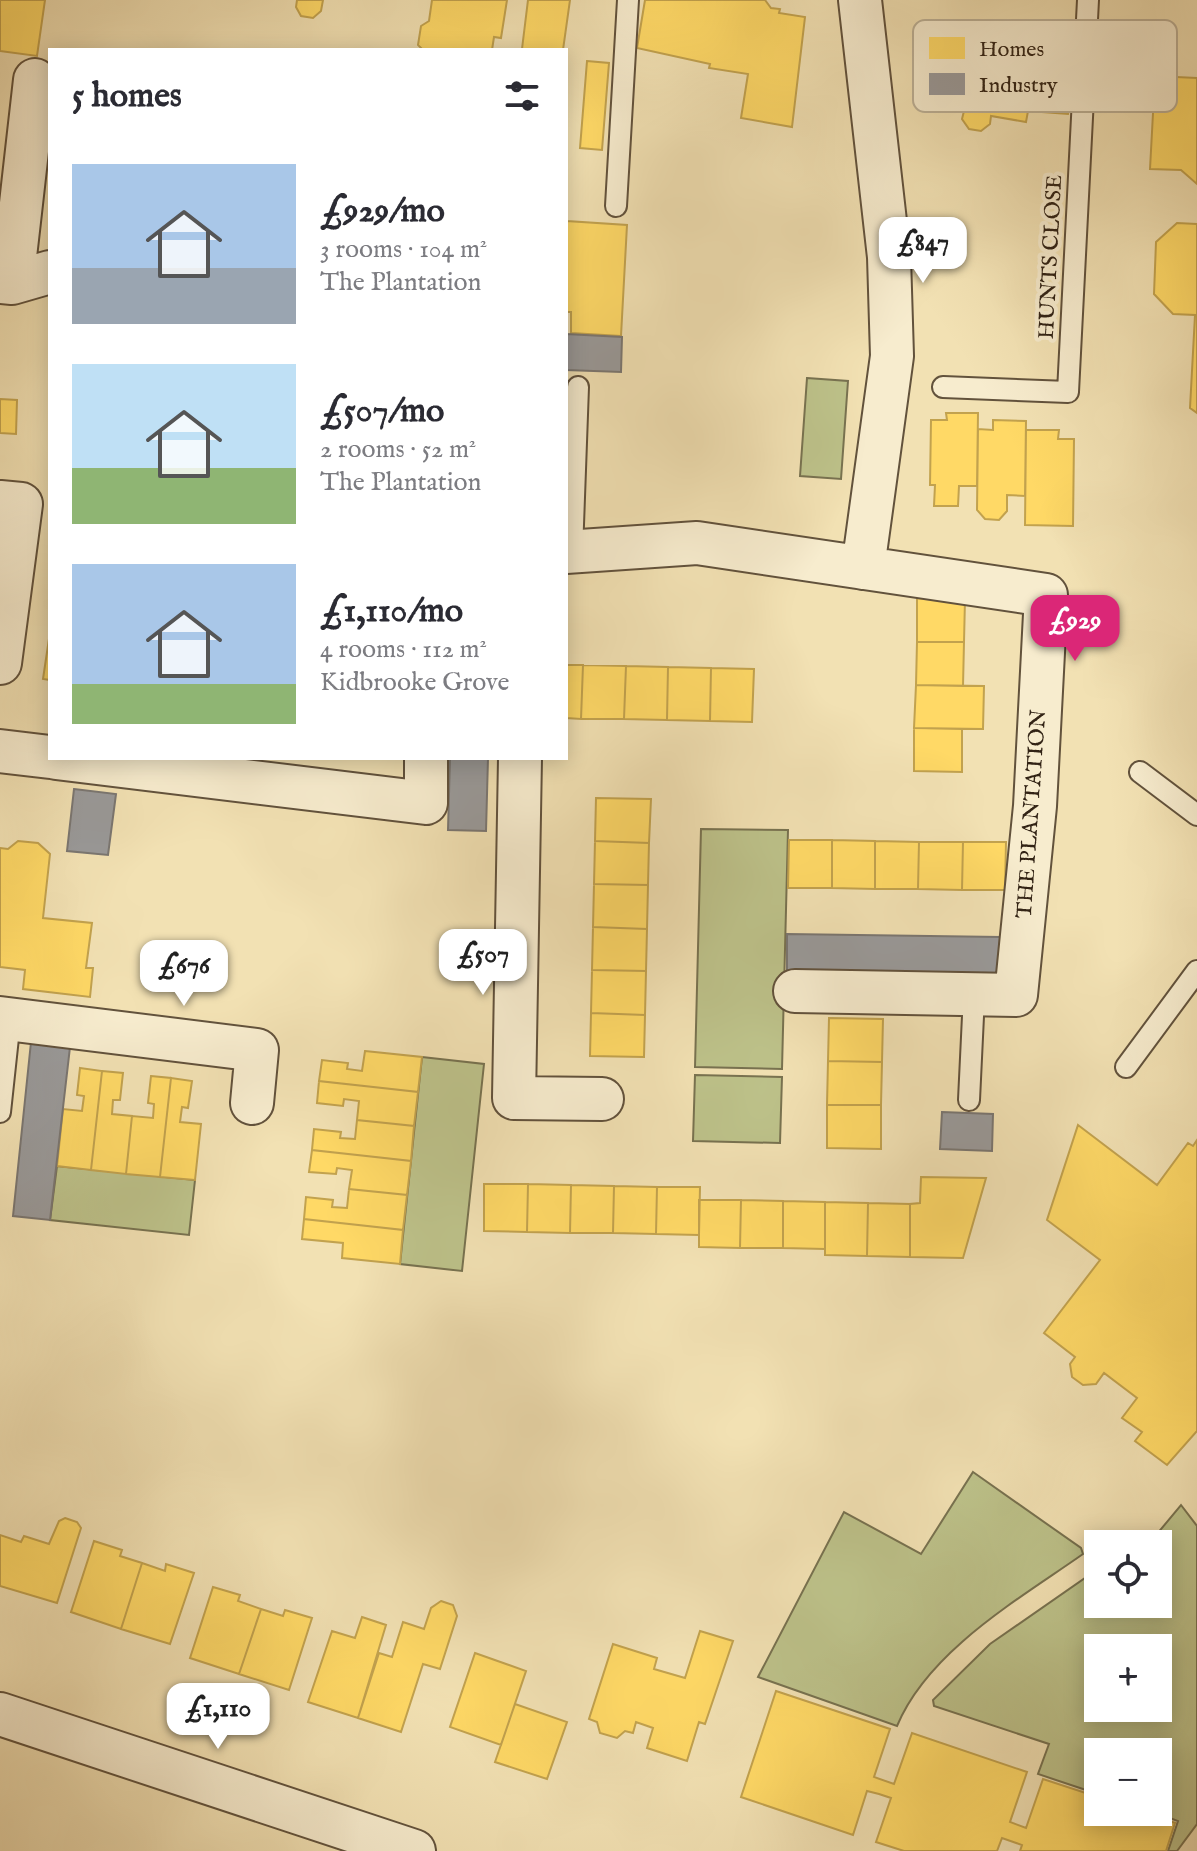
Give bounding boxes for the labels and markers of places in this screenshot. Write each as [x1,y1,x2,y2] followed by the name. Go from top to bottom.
[876,217,970,285] pin: £847
[1028,595,1122,663] pin: £929
[436,929,530,997] pin: £507
[137,940,231,1008] pin: £676
[153,1683,283,1751] pin: £1,110

